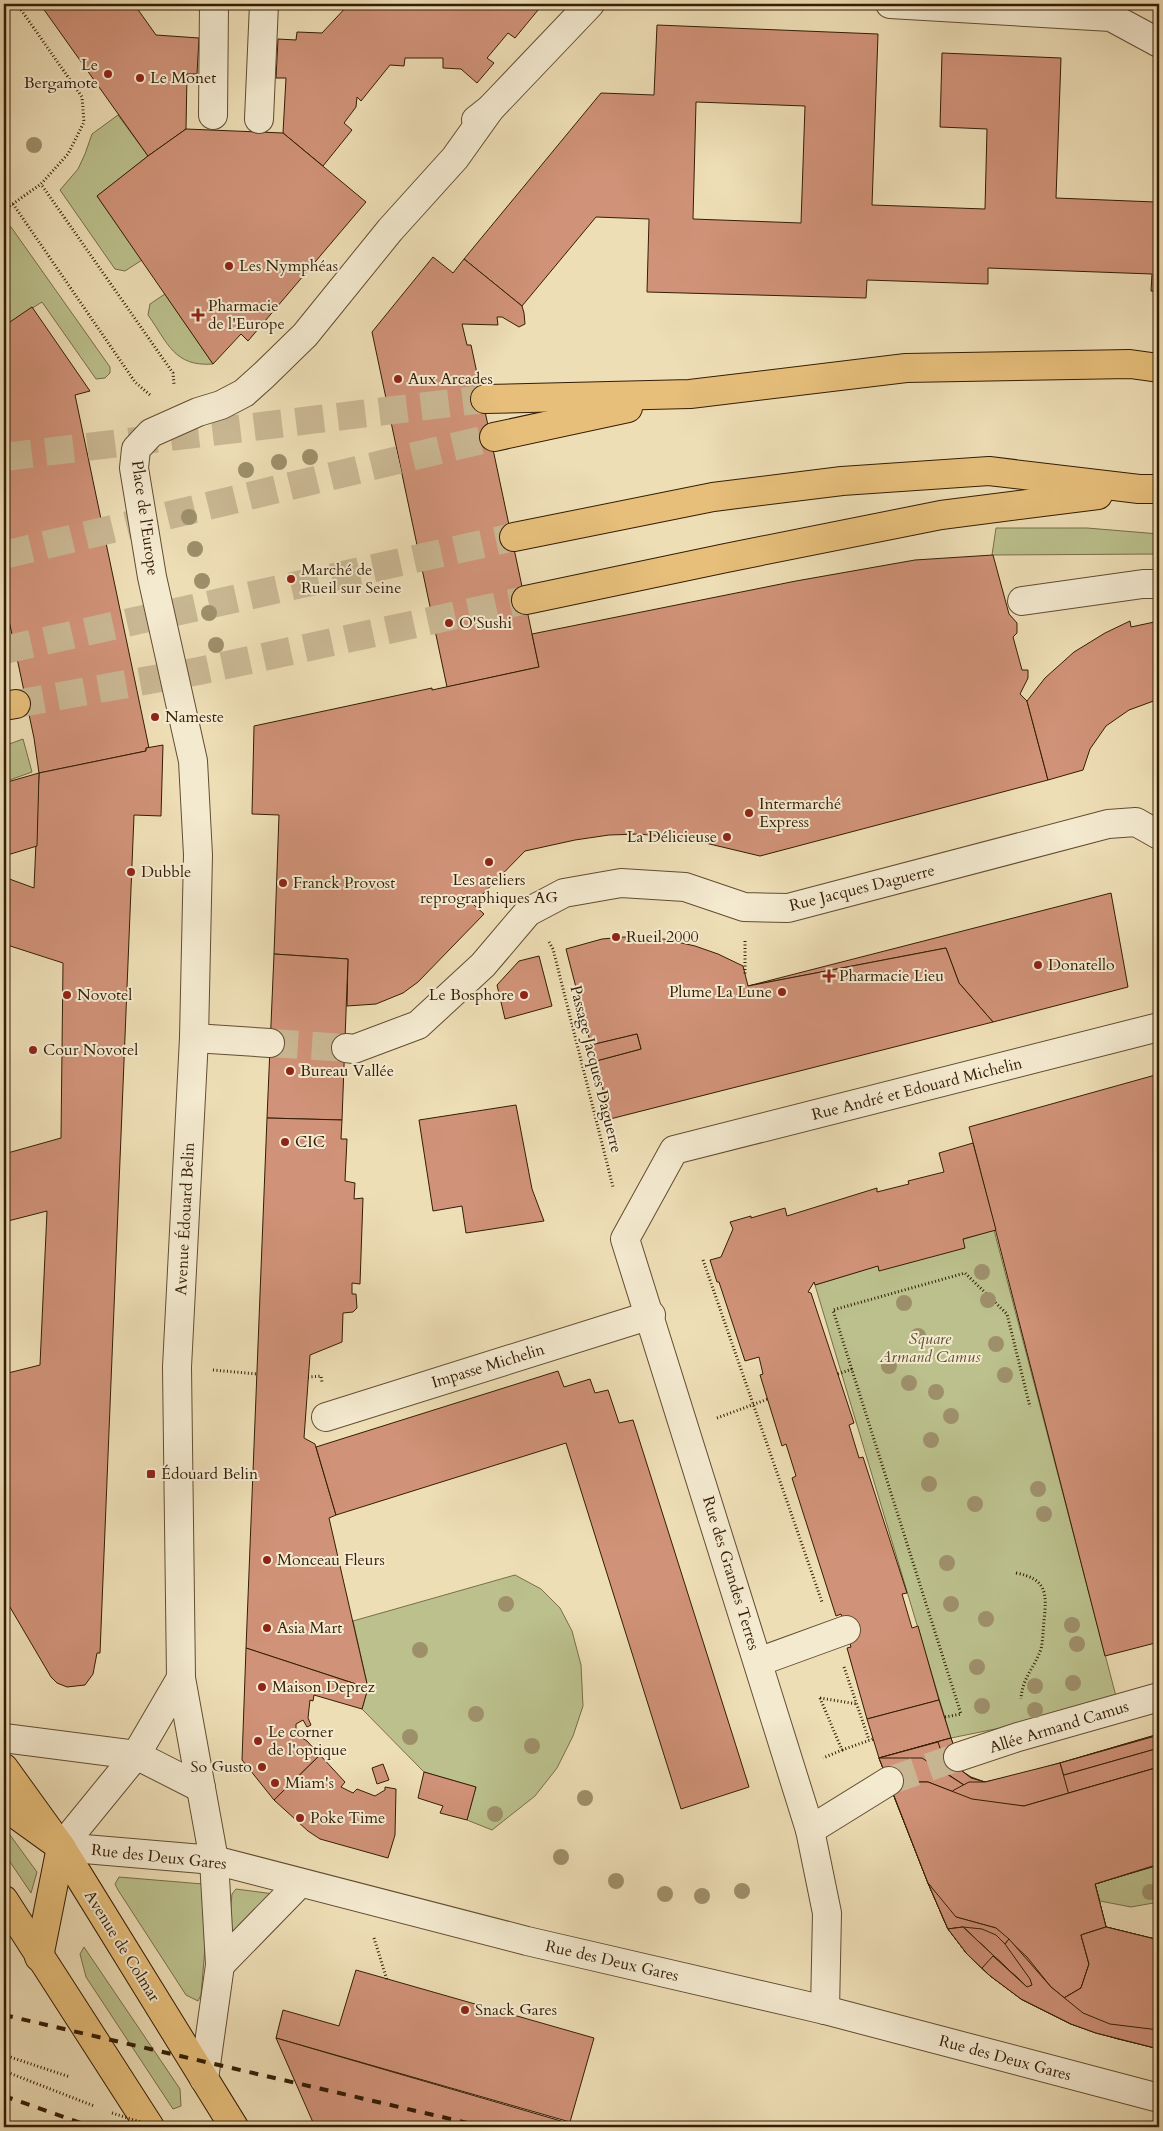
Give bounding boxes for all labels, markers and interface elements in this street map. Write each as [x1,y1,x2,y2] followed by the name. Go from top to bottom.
[24,54,98,94] place label: Le Bergamote
[150,67,216,89] place label: Le Monet
[102,68,114,80] marker: Le Bergamote
[134,72,146,84] marker: Le Monet
[239,255,338,277] place label: Les Nymphéas
[223,260,235,272] marker: Les Nymphéas
[208,295,285,335] place label: Pharmacie de l'Europe
[192,309,204,321] marker: Pharmacie de l'Europe
[408,368,493,390] place label: Aux Arcades
[392,373,404,385] marker: Aux Arcades
[126,459,164,577] street label: Place de l'Europe
[301,559,401,599] place label: Marché de Rueil sur Seine
[285,573,297,585] marker: Marché de Rueil sur Seine
[459,612,512,634] place label: O'Sushi
[443,617,455,629] marker: O'Sushi
[165,706,224,728] place label: Nameste
[149,711,161,723] marker: Nameste
[759,793,841,833] place label: Intermarché Express
[743,807,755,819] marker: Intermarché Express
[627,826,717,848] place label: La Délicieuse
[721,831,733,843] marker: La Délicieuse
[483,856,495,868] marker: Les ateliers reprographiques AG
[787,859,937,917] street label: Rue Jacques Daguerre
[141,861,191,883] place label: Dubble
[125,866,137,878] marker: Dubble
[420,869,558,909] place label: Les ateliers reprographiques AG
[293,872,395,894] place label: Franck Provost
[277,877,289,889] marker: Franck Provost
[626,926,699,948] place label: Rueil 2000
[610,931,622,943] marker: Rueil 2000
[1048,954,1115,976] place label: Donatello
[1032,959,1044,971] marker: Donatello
[839,965,944,987] place label: Pharmacie Lieu
[823,970,835,982] marker: Pharmacie Lieu
[669,981,772,1003] place label: Plume La Lune
[564,983,628,1155] street label: Passage Jacques Daguerre
[77,984,132,1006] place label: Novotel
[429,984,514,1006] place label: Le Bosphore
[776,986,788,998] marker: Plume La Lune
[61,989,73,1001] marker: Novotel
[518,989,530,1001] marker: Le Bosphore
[43,1039,138,1061] place label: Cour Novotel
[27,1044,39,1056] marker: Cour Novotel
[809,1052,1025,1126] street label: Rue André et Edouard Michelin
[300,1060,394,1082] place label: Bureau Vallée
[284,1065,296,1077] marker: Bureau Vallée
[295,1131,325,1153] place label: CIC
[279,1136,291,1148] marker: CIC
[170,1142,200,1296] street label: Avenue Édouard Belin
[878,1328,981,1368] park label: Square Armand Camus
[429,1338,547,1394] street label: Impasse Michelin
[161,1463,258,1485] place label: Édouard Belin
[145,1468,157,1480] marker: Édouard Belin
[697,1493,765,1653] street label: Rue des Grandes Terres
[277,1549,385,1571] place label: Monceau Fleurs
[261,1554,273,1566] marker: Monceau Fleurs
[277,1617,342,1639] place label: Asia Mart
[261,1622,273,1634] marker: Asia Mart
[272,1676,375,1698] place label: Maison Deprez
[256,1681,268,1693] marker: Maison Deprez
[987,1695,1131,1759] street label: Allée Armand Camus
[268,1721,347,1761] place label: Le corner de l'optique
[252,1735,264,1747] marker: Le corner de l'optique
[191,1756,252,1778] place label: So Gusto
[256,1761,268,1773] marker: So Gusto
[285,1772,334,1794] place label: Miam's
[269,1777,281,1789] marker: Miam's
[310,1807,385,1829] place label: Poke Time
[294,1812,306,1824] marker: Poke Time
[90,1839,228,1875] street label: Rue des Deux Gares
[79,1886,165,2006] street label: Avenue de Colmar
[543,1935,681,1987] street label: Rue des Deux Gares
[475,1999,557,2021] place label: Snack Gares
[459,2004,471,2016] marker: Snack Gares
[936,2030,1074,2086] street label: Rue des Deux Gares

